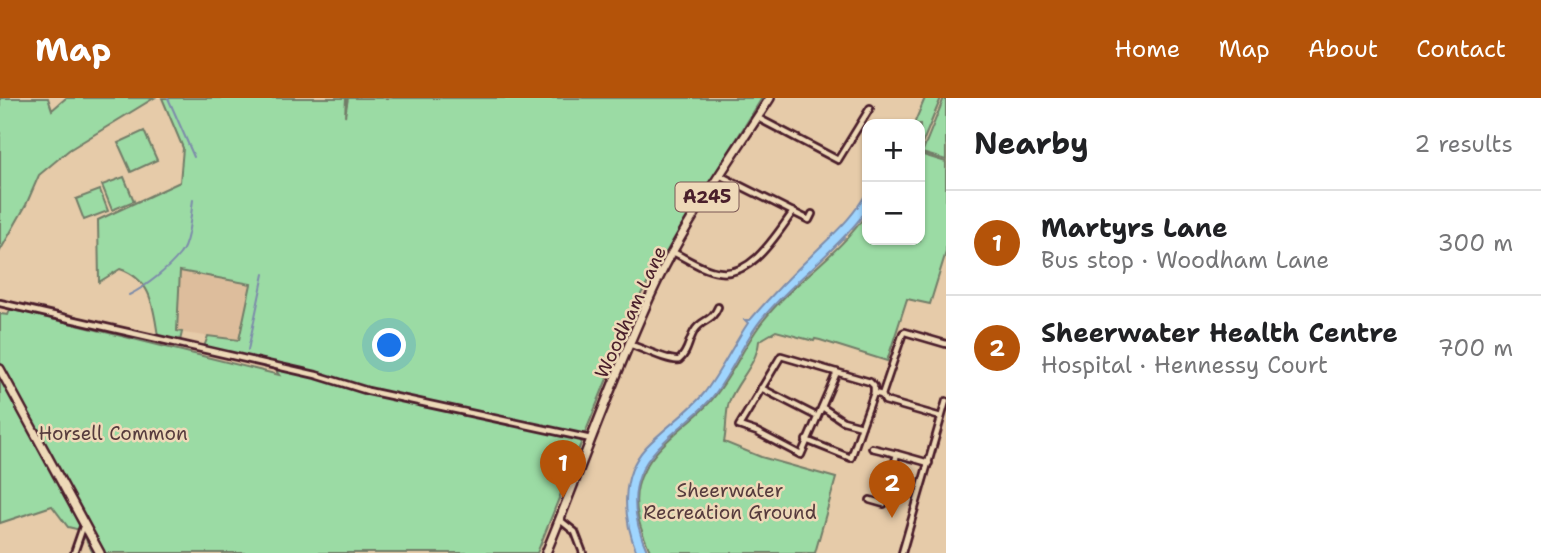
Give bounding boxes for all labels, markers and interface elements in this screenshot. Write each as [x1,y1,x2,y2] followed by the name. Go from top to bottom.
[35,27,111,72] text: Map
[1114,33,1180,65] text: Home
[1218,33,1270,65] text: Map
[1308,33,1378,65] text: About
[1416,33,1506,65] text: Contact
[862,119,925,245] map controls
[862,119,925,182] button: +
[974,123,1089,164] text: Nearby
[1414,129,1513,159] text: 2 results
[676,182,738,212] road number: A245
[862,182,925,245] button: −
[1041,210,1228,245] text: Martyrs Lane
[992,228,1002,258] text: 1
[1438,228,1513,258] text: 300 m
[589,242,672,382] street label: Woodham Lane
[1041,245,1329,275] text: Bus stop · Woodham Lane
[1041,315,1398,350] text: Sheerwater Health Centre
[372,328,406,362] your location
[989,333,1005,363] text: 2
[1438,333,1513,363] text: 700 m
[1041,350,1328,380] text: Hospital · Hennessy Court
[38,421,188,446] park label: Horsell Common
[540,440,586,498] pin: 1
[869,460,915,518] pin: 2
[643,478,817,525] park label: Sheerwater Recreation Ground

